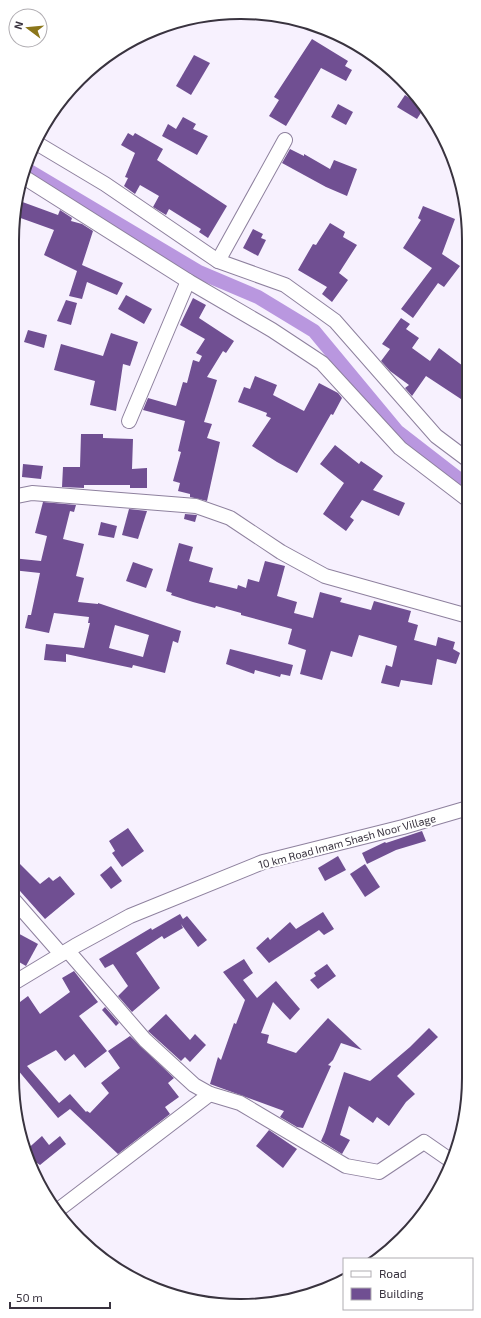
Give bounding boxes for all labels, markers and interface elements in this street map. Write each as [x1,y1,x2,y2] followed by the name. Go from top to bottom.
[8,8,48,48] north arrow
[11,19,25,31] text: N
[257,811,437,871] street label: 10 km Road Imam Shash Noor Village
[343,1258,473,1310] legend
[379,1266,407,1280] text: Road
[10,1284,110,1310] scale bar
[379,1286,424,1300] text: Building
[16,1290,43,1304] text: 50 m

